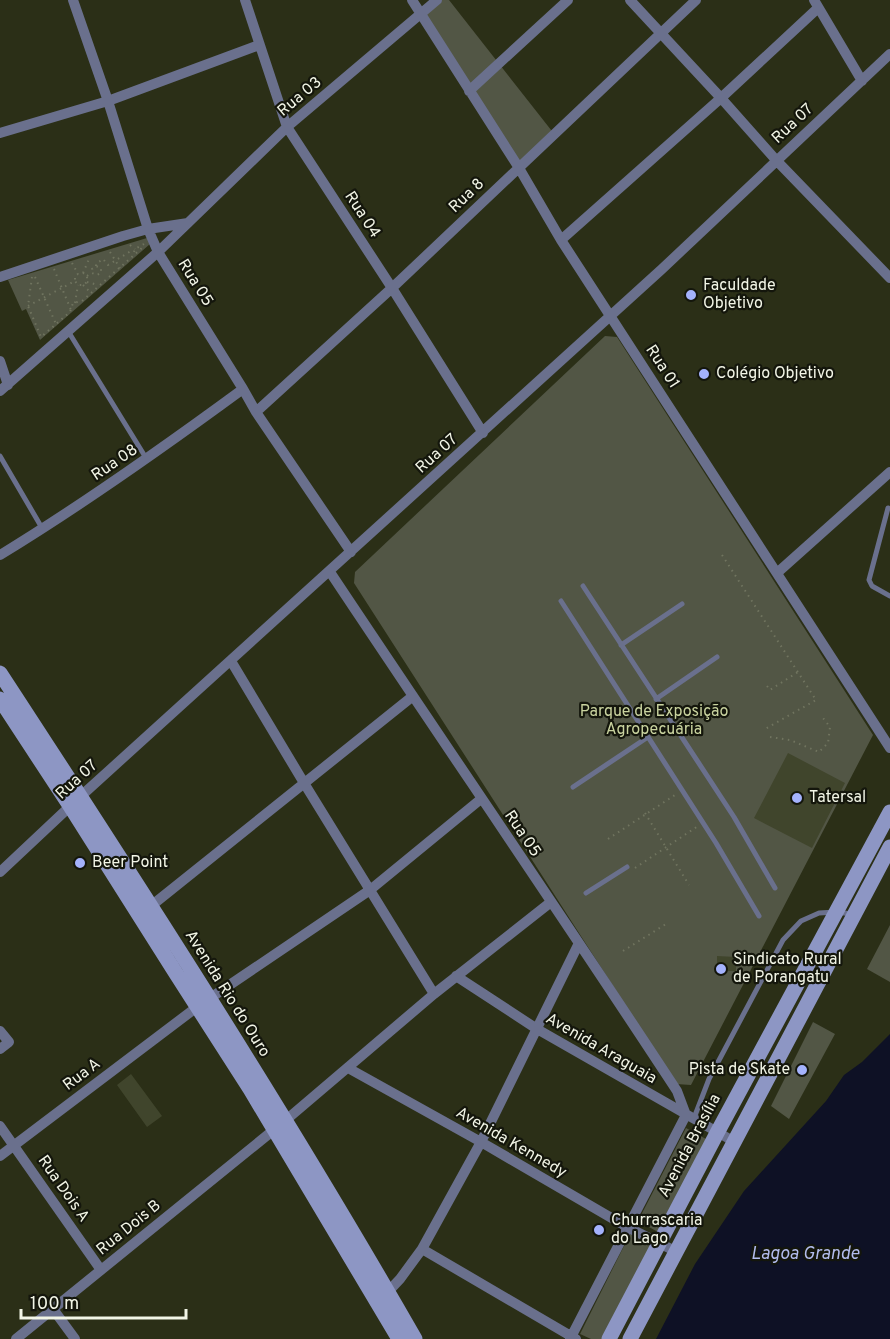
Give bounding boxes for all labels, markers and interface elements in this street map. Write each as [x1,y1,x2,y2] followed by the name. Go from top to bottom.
[274,73,326,121] street label: Rua 03
[768,100,818,148] street label: Rua 07
[445,174,489,218] street label: Rua 8
[339,188,385,242] street label: Rua 04
[173,256,217,310] street label: Rua 05
[703,276,776,314] place label: Faculdade Objetivo
[684,288,698,302] marker: Faculdade Objetivo
[641,341,683,393] street label: Rua 01
[716,364,834,384] place label: Colégio Objetivo
[697,367,711,381] marker: Colégio Objetivo
[412,430,462,478] street label: Rua 07
[88,440,142,486] street label: Rua 08
[580,702,728,740] park label: Parque de Exposição Agropecuária
[52,756,102,804] street label: Rua 07
[809,788,866,808] place label: Tatersal
[790,791,804,805] marker: Tatersal
[499,807,545,861] street label: Rua 05
[92,853,168,873] place label: Beer Point
[73,856,87,870] marker: Beer Point
[180,927,274,1061] street label: Avenida Rio do Ouro
[733,950,842,988] place label: Sindicato Rural de Porangatu
[714,962,728,976] marker: Sindicato Rural de Porangatu
[542,1009,660,1089] street label: Avenida Araguaia
[59,1054,105,1096] street label: Rua A
[689,1060,790,1080] place label: Pista de Skate
[795,1063,809,1077] marker: Pista de Skate
[654,1091,726,1201] street label: Avenida Brasília
[452,1103,570,1183] street label: Avenida Kennedy
[33,1152,93,1226] street label: Rua Dois A
[93,1196,165,1260] street label: Rua Dois B
[611,1211,702,1249] place label: Churrascaria do Lago
[592,1223,606,1237] marker: Churrascaria do Lago
[751,1243,860,1266] water label: Lagoa Grande
[21,1282,186,1320] scale bar
[30,1293,79,1316] text: 100 m

